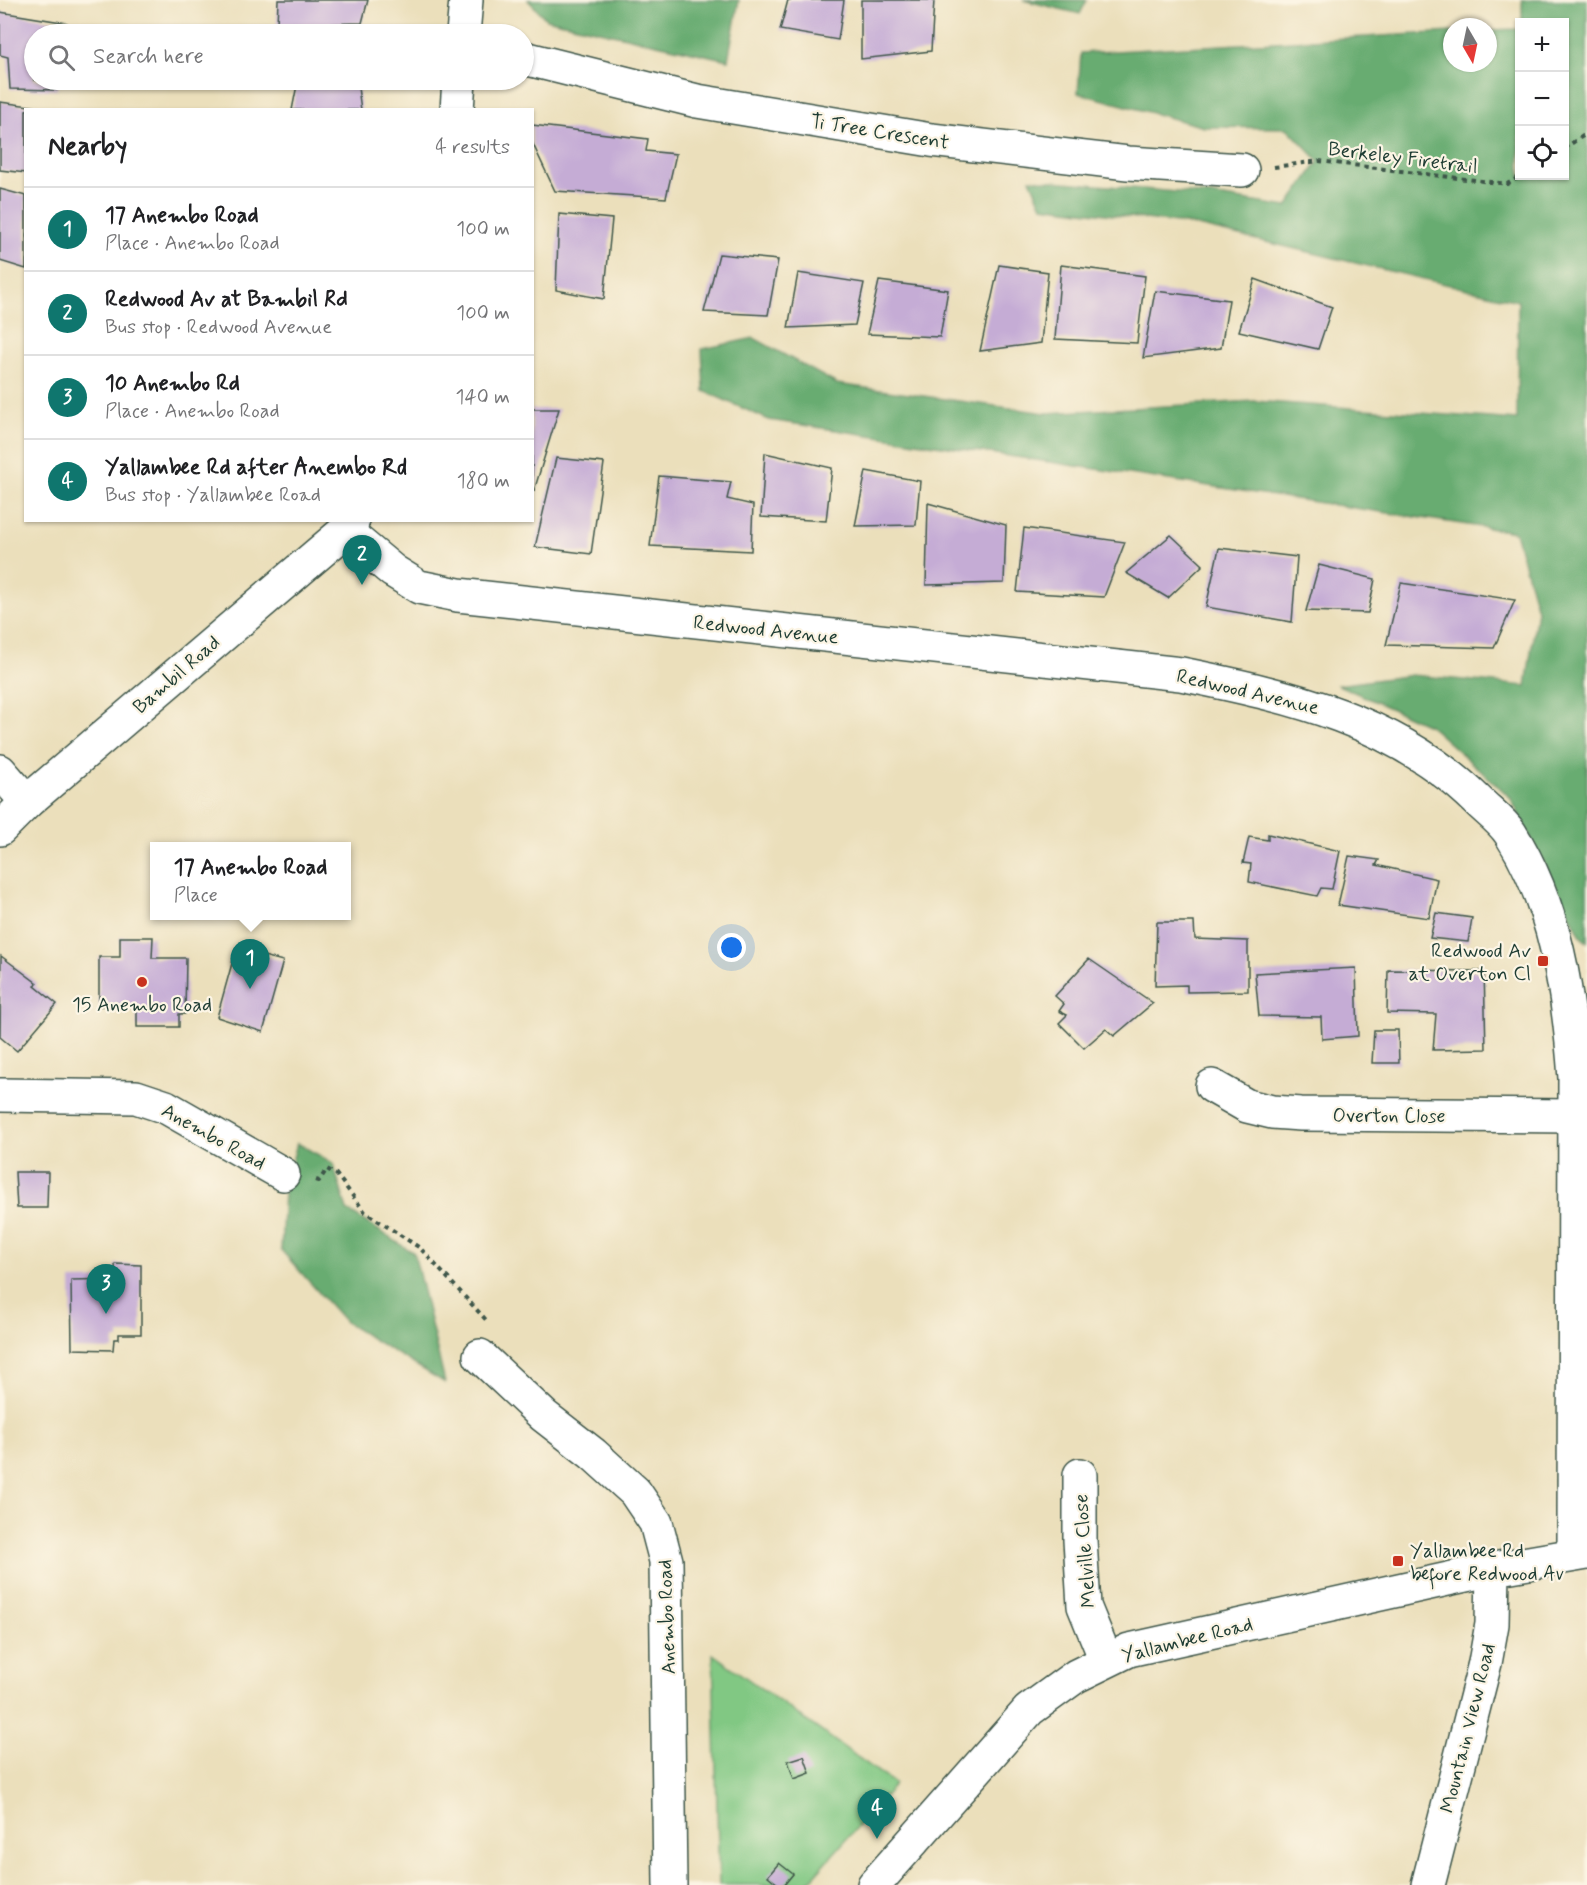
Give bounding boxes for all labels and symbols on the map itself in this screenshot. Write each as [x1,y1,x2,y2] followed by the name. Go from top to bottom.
[1443,18,1497,72] north arrow
[809,108,951,157] street label: Ti Tree Crescent
[1326,136,1479,181] street label: Berkeley Firetrail
[342,536,382,585] pin: 2
[692,609,840,652] street label: Redwood Avenue
[128,630,226,721] street label: Bambil Road
[1174,663,1322,722] street label: Redwood Avenue
[717,933,746,962] your location
[1409,938,1531,988] place label: Redwood Av at Overton Cl
[230,940,270,989] pin: 1
[1536,954,1550,968] marker: Redwood Av at Overton Cl
[135,975,149,989] marker: 15 Anembo Road
[72,992,212,1019] place label: 15 Anembo Road
[156,1098,270,1177] street label: Anembo Road
[1332,1103,1446,1130] street label: Overton Close
[86,1264,126,1314] pin: 3
[1068,1493,1103,1609] street label: Melville Close
[1410,1538,1564,1590] place label: Yallambee Rd before Redwood Av
[1391,1554,1405,1568] marker: Yallambee Rd before Redwood Av
[652,1559,683,1675] street label: Anembo Road
[1119,1611,1256,1670] street label: Yallambee Road
[1434,1641,1503,1816] street label: Mountain View Road
[858,1790,896,1839] pin: 4

